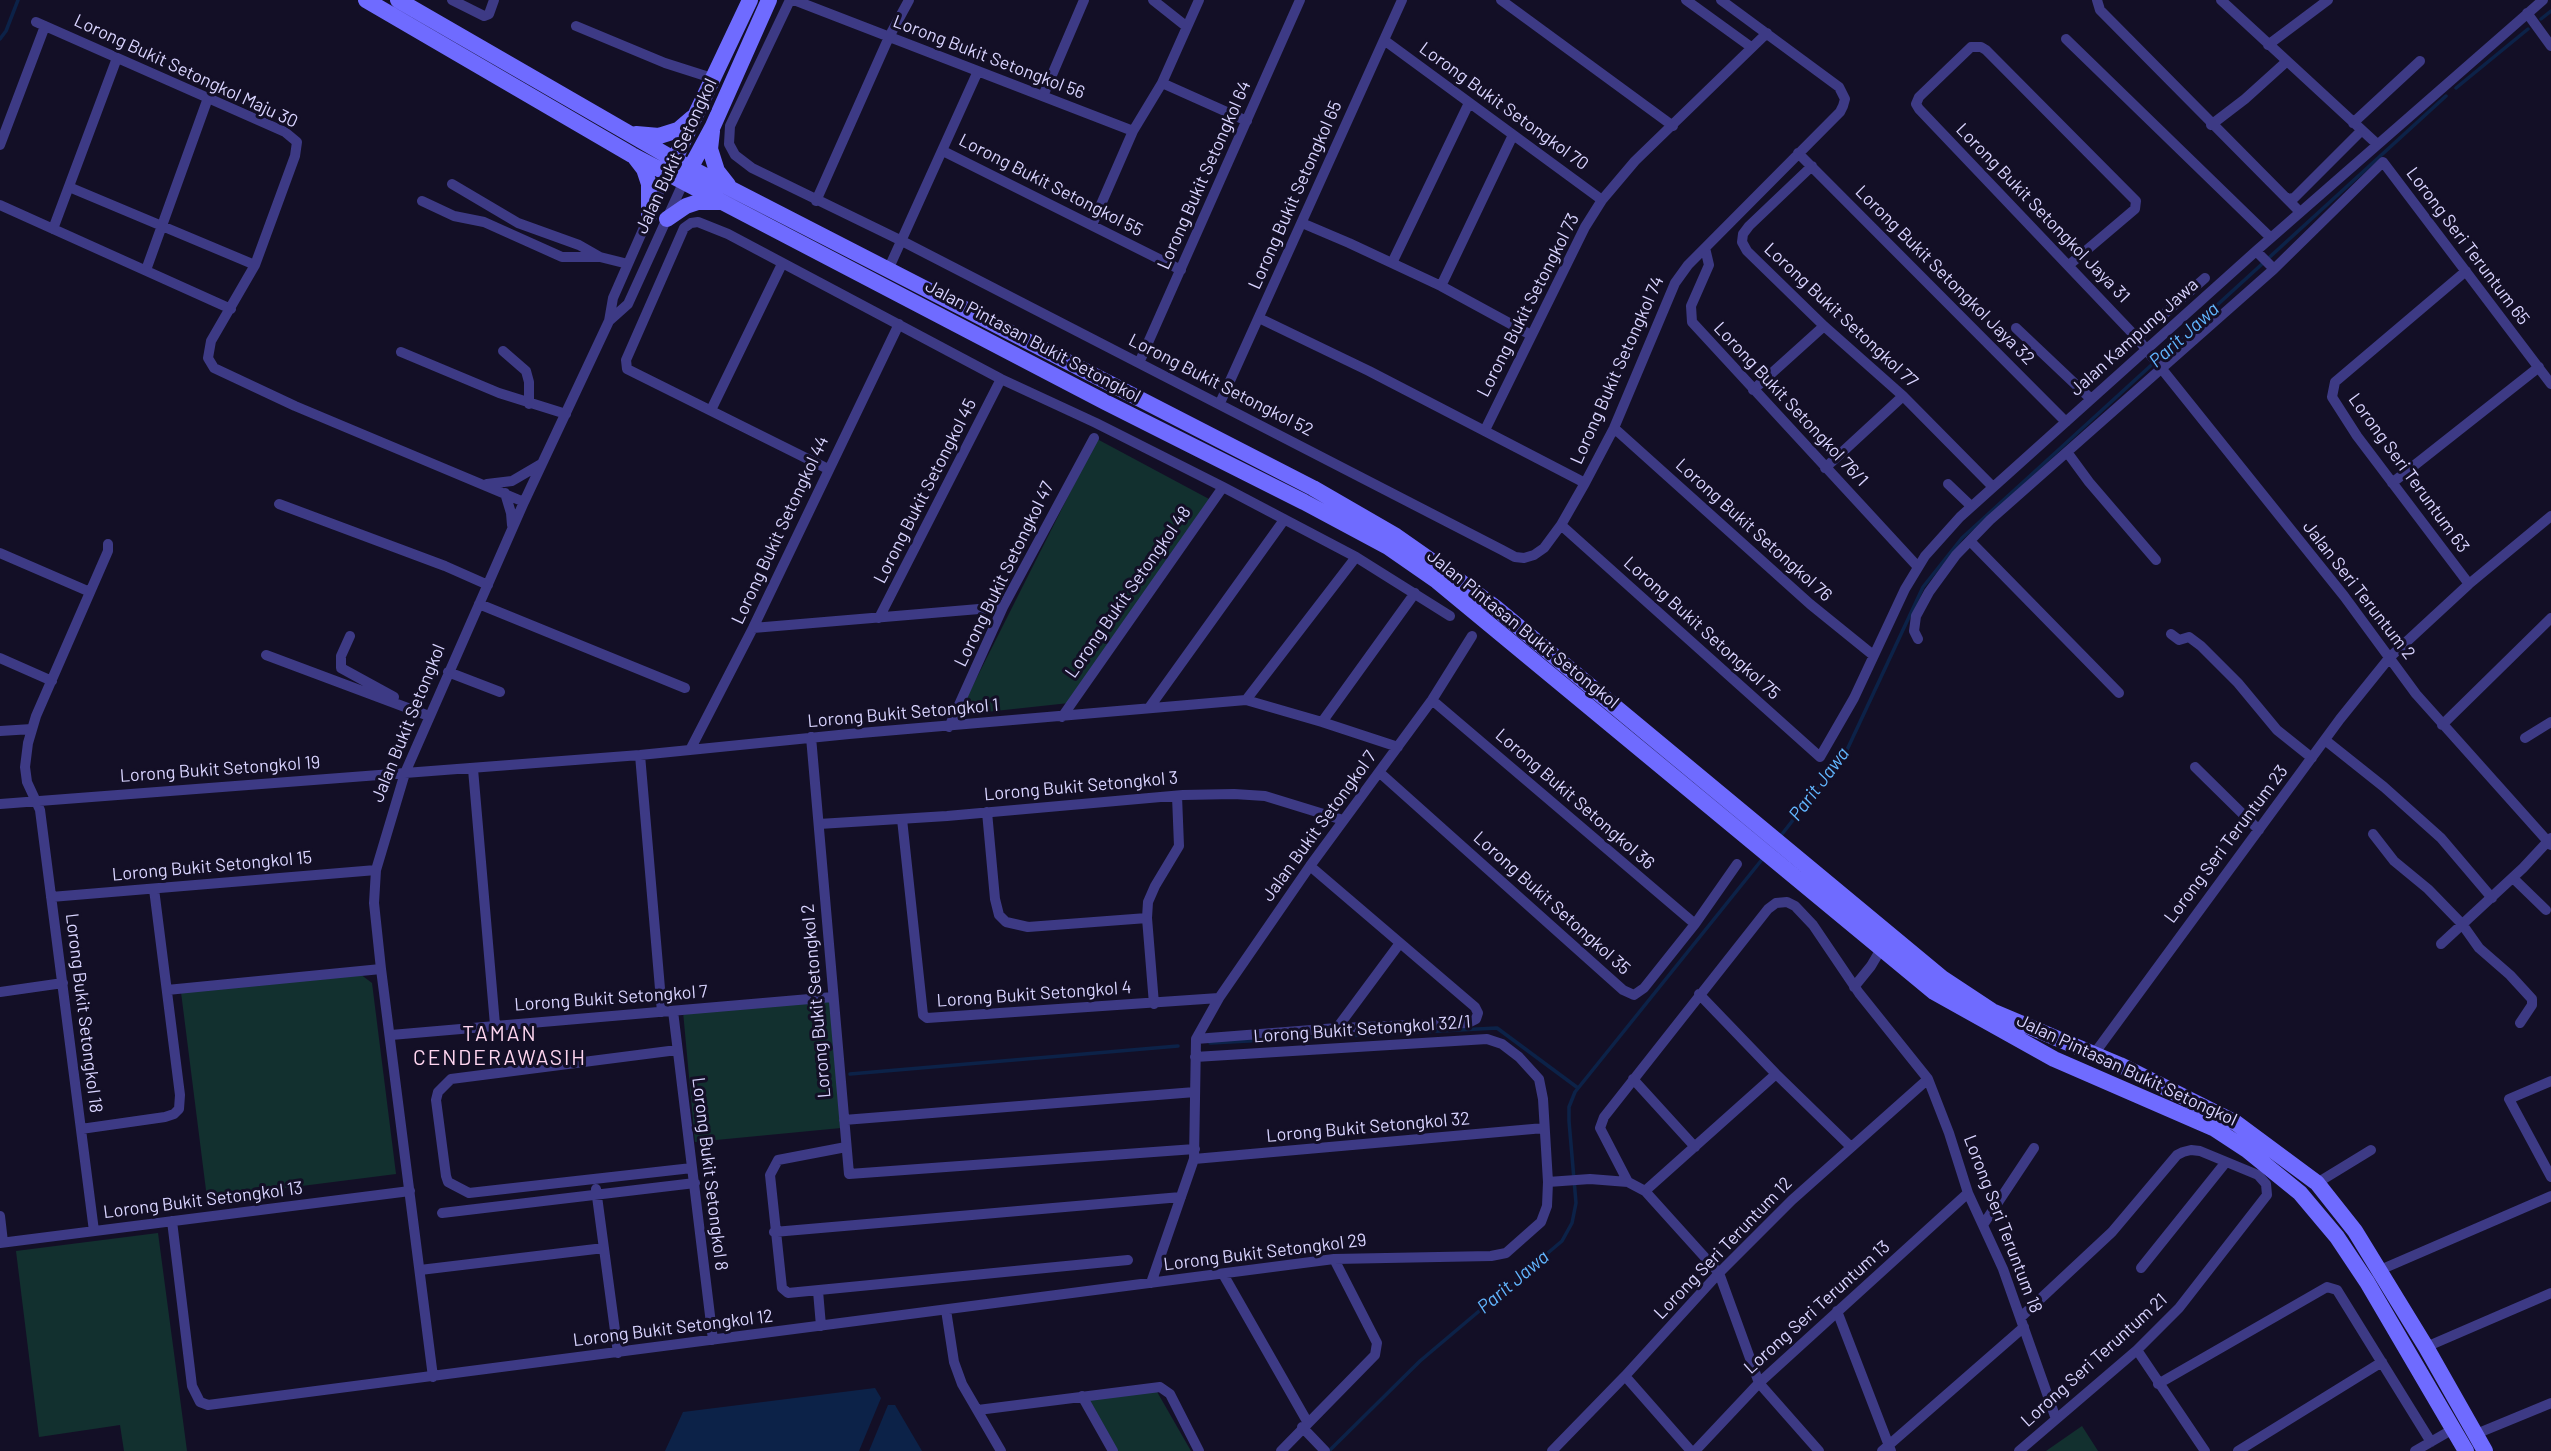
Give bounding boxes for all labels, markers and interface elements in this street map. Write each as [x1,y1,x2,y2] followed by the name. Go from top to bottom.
[71,10,301,132] street label: Lorong Bukit Setongkol Maju 30
[890,10,1088,104] street label: Lorong Bukit Setongkol 56
[1415,37,1593,175] street label: Lorong Bukit Setongkol 70
[631,75,721,237] street label: Jalan Bukit Setongkol
[1153,77,1255,273] street label: Lorong Bukit Setongkol 64
[1244,98,1346,292] street label: Lorong Bukit Setongkol 65
[1951,119,2135,307] street label: Lorong Bukit Setongkol Jaya 31
[955,129,1147,241] street label: Lorong Bukit Setongkol 55
[2402,163,2534,329] street label: Lorong Seri Teruntum 65
[1851,181,2039,369] street label: Lorong Bukit Setongkol Jaya 32
[1472,210,1584,400] street label: Lorong Bukit Setongkol 73
[1760,238,1922,392] street label: Lorong Bukit Setongkol 77
[1566,273,1668,467] street label: Lorong Bukit Setongkol 74
[2065,274,2203,400] street label: Jalan Kampung Jawa
[922,275,1144,407] street label: Jalan Pintasan Bukit Setongkol
[2144,298,2224,372] water label: Parit Jawa
[1709,317,1873,491] street label: Lorong Bukit Setongkol 76/1
[1125,329,1317,441] street label: Lorong Bukit Setongkol 52
[2344,389,2474,557] street label: Lorong Seri Teruntum 63
[869,395,981,587] street label: Lorong Bukit Setongkol 45
[727,432,833,628] street label: Lorong Bukit Setongkol 44
[1671,454,1837,606] street label: Lorong Bukit Setongkol 76
[950,478,1058,670] street label: Lorong Bukit Setongkol 47
[1060,502,1196,682] street label: Lorong Bukit Setongkol 48
[2298,516,2420,664] street label: Jalan Seri Teruntum 2
[1423,545,1623,713] street label: Jalan Pintasan Bukit Setongkol
[1619,552,1785,704] street label: Lorong Bukit Setongkol 75
[366,641,450,805] street label: Jalan Bukit Setongkol
[807,694,999,732] street label: Lorong Bukit Setongkol 1
[1491,724,1659,874] street label: Lorong Bukit Setongkol 36
[1784,743,1854,825] water label: Parit Jawa
[1257,747,1381,905] street label: Jalan Bukit Setongkol 7
[119,751,321,787] street label: Lorong Bukit Setongkol 19
[2160,761,2292,927] street label: Lorong Seri Teruntum 23
[983,767,1179,805] street label: Lorong Bukit Setongkol 3
[1469,827,1635,979] street label: Lorong Bukit Setongkol 35
[111,846,313,886] street label: Lorong Bukit Setongkol 15
[797,903,835,1099] street label: Lorong Bukit Setongkol 2
[61,912,107,1114] street label: Lorong Bukit Setongkol 18
[936,976,1132,1012] street label: Lorong Bukit Setongkol 4
[514,980,708,1016] street label: Lorong Bukit Setongkol 7
[2013,1009,2241,1131] street label: Jalan Pintasan Bukit Setongkol
[1253,1011,1471,1047] street label: Lorong Bukit Setongkol 32/1
[414,1021,586,1071] district label: TAMAN CENDERAWASIH
[687,1076,733,1272] street label: Lorong Bukit Setongkol 8
[1265,1107,1471,1147] street label: Lorong Bukit Setongkol 32
[1959,1132,2047,1316] street label: Lorong Seri Teruntum 18
[1650,1172,1796,1324] street label: Lorong Seri Teruntum 12
[102,1177,304,1223] street label: Lorong Bukit Setongkol 13
[1162,1229,1368,1275] street label: Lorong Bukit Setongkol 29
[1740,1236,1894,1378] street label: Lorong Seri Teruntum 13
[1473,1246,1553,1318] water label: Parit Jawa
[2017,1289,2171,1431] street label: Lorong Seri Teruntum 21
[572,1305,774,1351] street label: Lorong Bukit Setongkol 12

